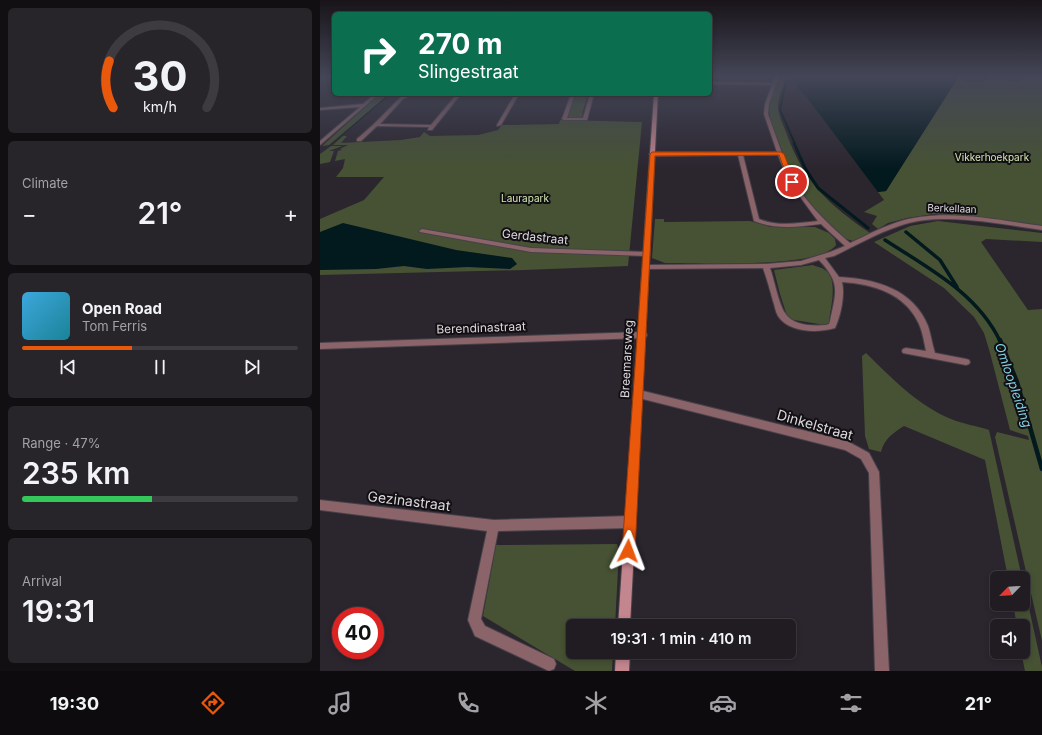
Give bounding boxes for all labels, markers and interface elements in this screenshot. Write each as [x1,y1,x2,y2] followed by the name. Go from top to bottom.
[418,27,503,61] text: 270 m
[352,28,404,80] icon: right
[133,51,187,101] text: 30
[418,61,519,82] text: Slingestraat
[143,98,177,115] text: km/h
[955,151,1030,163] park label: Vikkerhoekpark
[775,165,809,199] pin
[781,171,803,193] icon: arrive
[22,175,68,191] text: Climate
[501,192,549,204] park label: Laurapark
[137,195,183,231] text: 21°
[22,201,37,227] text: −
[283,201,298,227] text: +
[927,201,977,215] street label: Berkellaan
[501,226,569,247] street label: Gerdastraat
[82,299,162,318] text: Open Road
[82,318,147,334] text: Tom Ferris
[436,318,526,337] street label: Berendinastraat
[617,320,636,398] street label: Breemarsweg
[992,340,1036,430] water label: Omloopleiding
[57,356,79,378] icon: previous
[149,356,171,378] icon: pause
[241,356,263,378] icon: next
[775,406,855,444] street label: Dinkelstraat
[22,435,100,451] text: Range · 47%
[22,455,130,491] text: 235 km
[367,487,452,514] street label: Gezinastraat
[607,530,649,572] position arrow
[990,571,1030,611] north arrow
[990,571,1030,659] map controls
[22,573,62,589] text: Arrival
[22,593,95,629] text: 19:31
[332,607,384,659] speed limit sign: 40
[990,619,1030,659] button: sound
[610,629,752,648] text: 19:31 · 1 min · 410 m
[199,689,227,717] icon: directions
[326,689,354,717] icon: music
[454,689,482,717] icon: phone
[582,689,610,717] icon: climate
[709,689,737,717] icon: car
[837,689,865,717] icon: filters
[50,693,99,714] text: 19:30
[965,693,992,714] text: 21°

